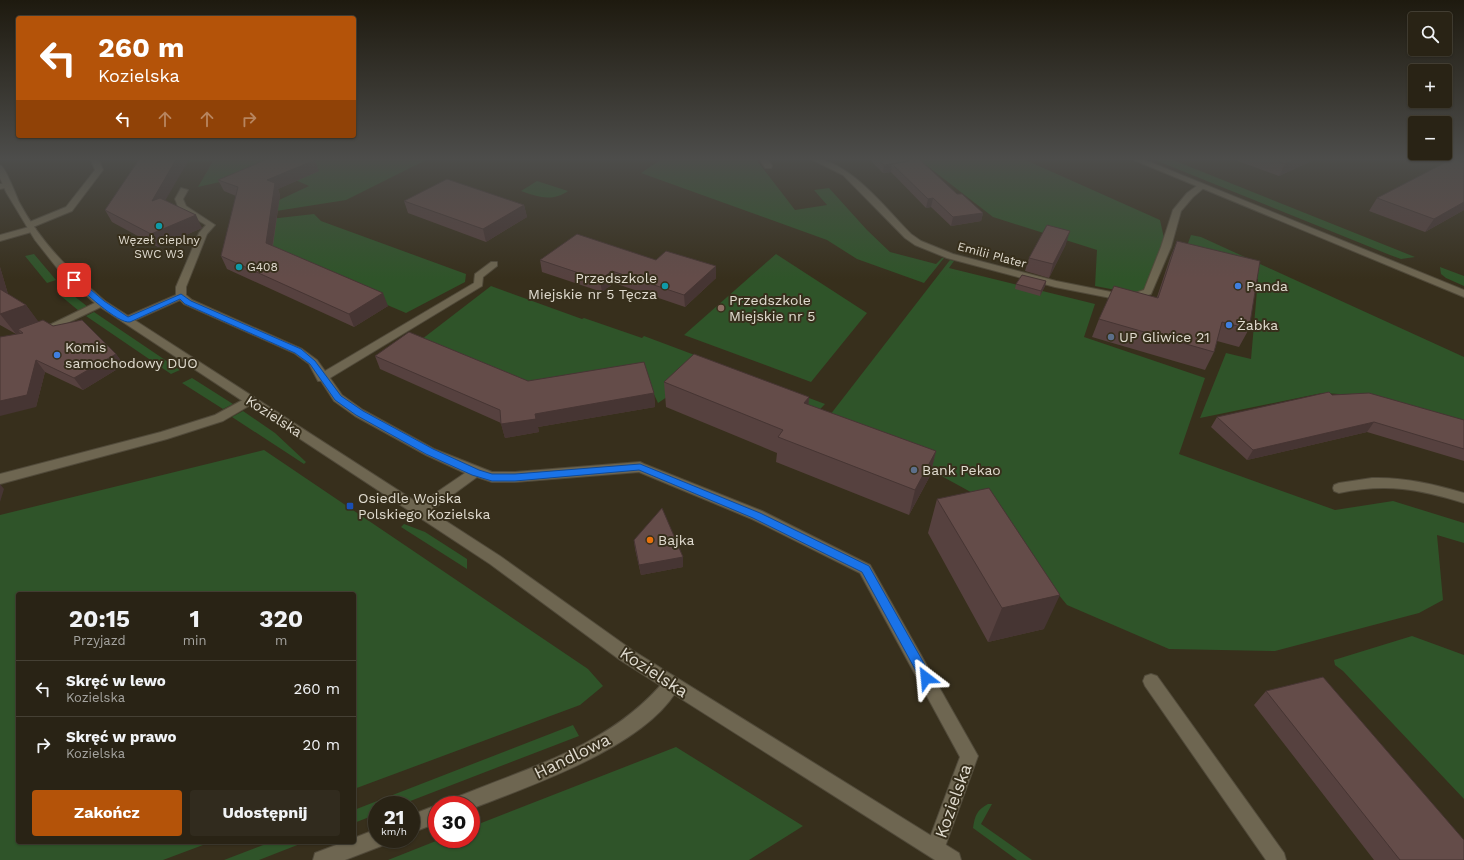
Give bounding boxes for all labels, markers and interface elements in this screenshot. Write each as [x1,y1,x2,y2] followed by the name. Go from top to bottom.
[1408,12,1452,160] map controls
[1408,12,1452,56] button: search
[98,31,184,64] text: 260 m
[32,32,84,84] icon: left
[1408,64,1452,108] button: +
[98,65,180,86] text: Kozielska
[112,108,134,130] icon: left
[154,108,176,130] icon: ahead
[196,108,218,130] icon: ahead
[238,108,260,130] icon: right
[1408,116,1452,160] button: −
[154,221,164,231] marker: Węzeł cieplny SWC W3
[118,233,200,261] place label: Węzeł cieplny SWC W3
[956,239,1028,271] street label: Emilii Plater
[247,260,278,274] place label: G408
[234,262,244,272] marker: G408
[57,263,91,297] pin
[63,269,85,291] icon: arrive
[528,270,657,302] place label: Przedszkole Miejskie nr 5 Tęcza
[1246,278,1288,294] place label: Panda
[660,281,670,291] marker: Przedszkole Miejskie nr 5 Tęcza
[1233,281,1243,291] marker: Panda
[729,292,815,324] place label: Przedszkole Miejskie nr 5
[716,303,726,313] marker: Przedszkole Miejskie nr 5
[1237,317,1278,333] place label: Żabka
[1224,320,1234,330] marker: Żabka
[1119,329,1210,345] place label: UP Gliwice 21
[1106,332,1116,342] marker: UP Gliwice 21
[65,339,198,371] place label: Komis samochodowy DUO
[52,350,62,360] marker: Komis samochodowy DUO
[243,392,305,440] street label: Kozielska
[922,462,1001,478] place label: Bank Pekao
[909,465,919,475] marker: Bank Pekao
[358,490,490,522] place label: Osiedle Wojska Polskiego Kozielska
[345,501,355,511] marker: Osiedle Wojska Polskiego Kozielska
[658,532,695,548] place label: Bajka
[645,535,655,545] marker: Bajka
[69,605,130,633] text: 20:15
[189,605,200,633] text: 1
[259,605,303,633] text: 320
[73,633,126,648] text: Przyjazd
[183,633,207,648] text: min
[275,633,287,648] text: m
[616,643,692,702] street label: Kozielska
[905,657,947,699] position arrow
[66,672,166,690] text: Skręć w lewo
[32,678,54,700] icon: left
[293,680,340,698] text: 260 m
[66,690,125,705] text: Kozielska
[66,728,176,746] text: Skręć w prawo
[531,729,614,783] street label: Handlowa
[32,734,54,756] icon: right
[303,736,340,754] text: 20 m
[66,746,125,761] text: Kozielska
[930,761,976,841] street label: Kozielska
[32,790,182,836] button: Zakończ
[190,790,340,836] button: Udostępnij
[428,796,480,848] speed limit sign: 30
[384,805,404,829] text: 21
[381,826,407,837] text: km/h

